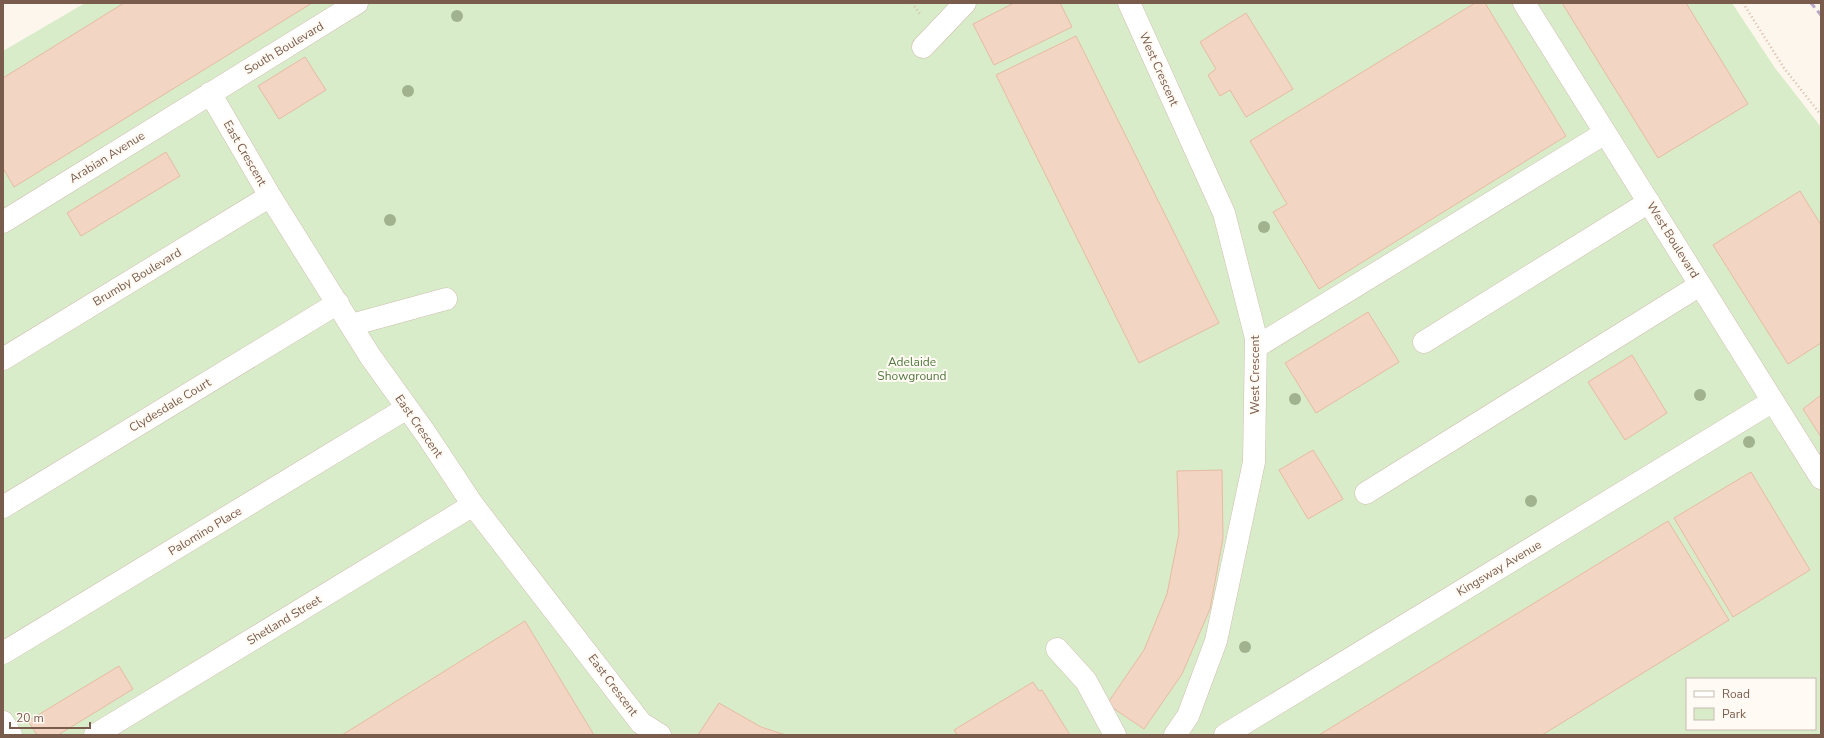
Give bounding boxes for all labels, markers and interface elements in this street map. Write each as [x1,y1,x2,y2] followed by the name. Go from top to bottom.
[241,18,327,78] street label: South Boulevard
[1136,30,1183,109] street label: West Crescent
[220,117,271,190] street label: East Crescent
[66,127,148,187] street label: Arabian Avenue
[1643,199,1703,281] street label: West Boulevard
[90,244,184,310] street label: Brumby Boulevard
[1247,335,1263,415] street label: West Crescent
[877,354,947,384] park label: Adelaide Showground
[126,374,215,436] street label: Clydesdale Court
[391,391,447,461] street label: East Crescent
[165,503,245,559] street label: Palomino Place
[1454,536,1544,600] street label: Kingsway Avenue
[244,591,325,649] street label: Shetland Street
[584,651,642,720] street label: East Crescent
[1686,678,1816,730] legend
[1722,686,1750,702] text: Road
[10,704,90,730] scale bar
[1722,706,1747,722] text: Park
[16,710,44,726] text: 20 m

